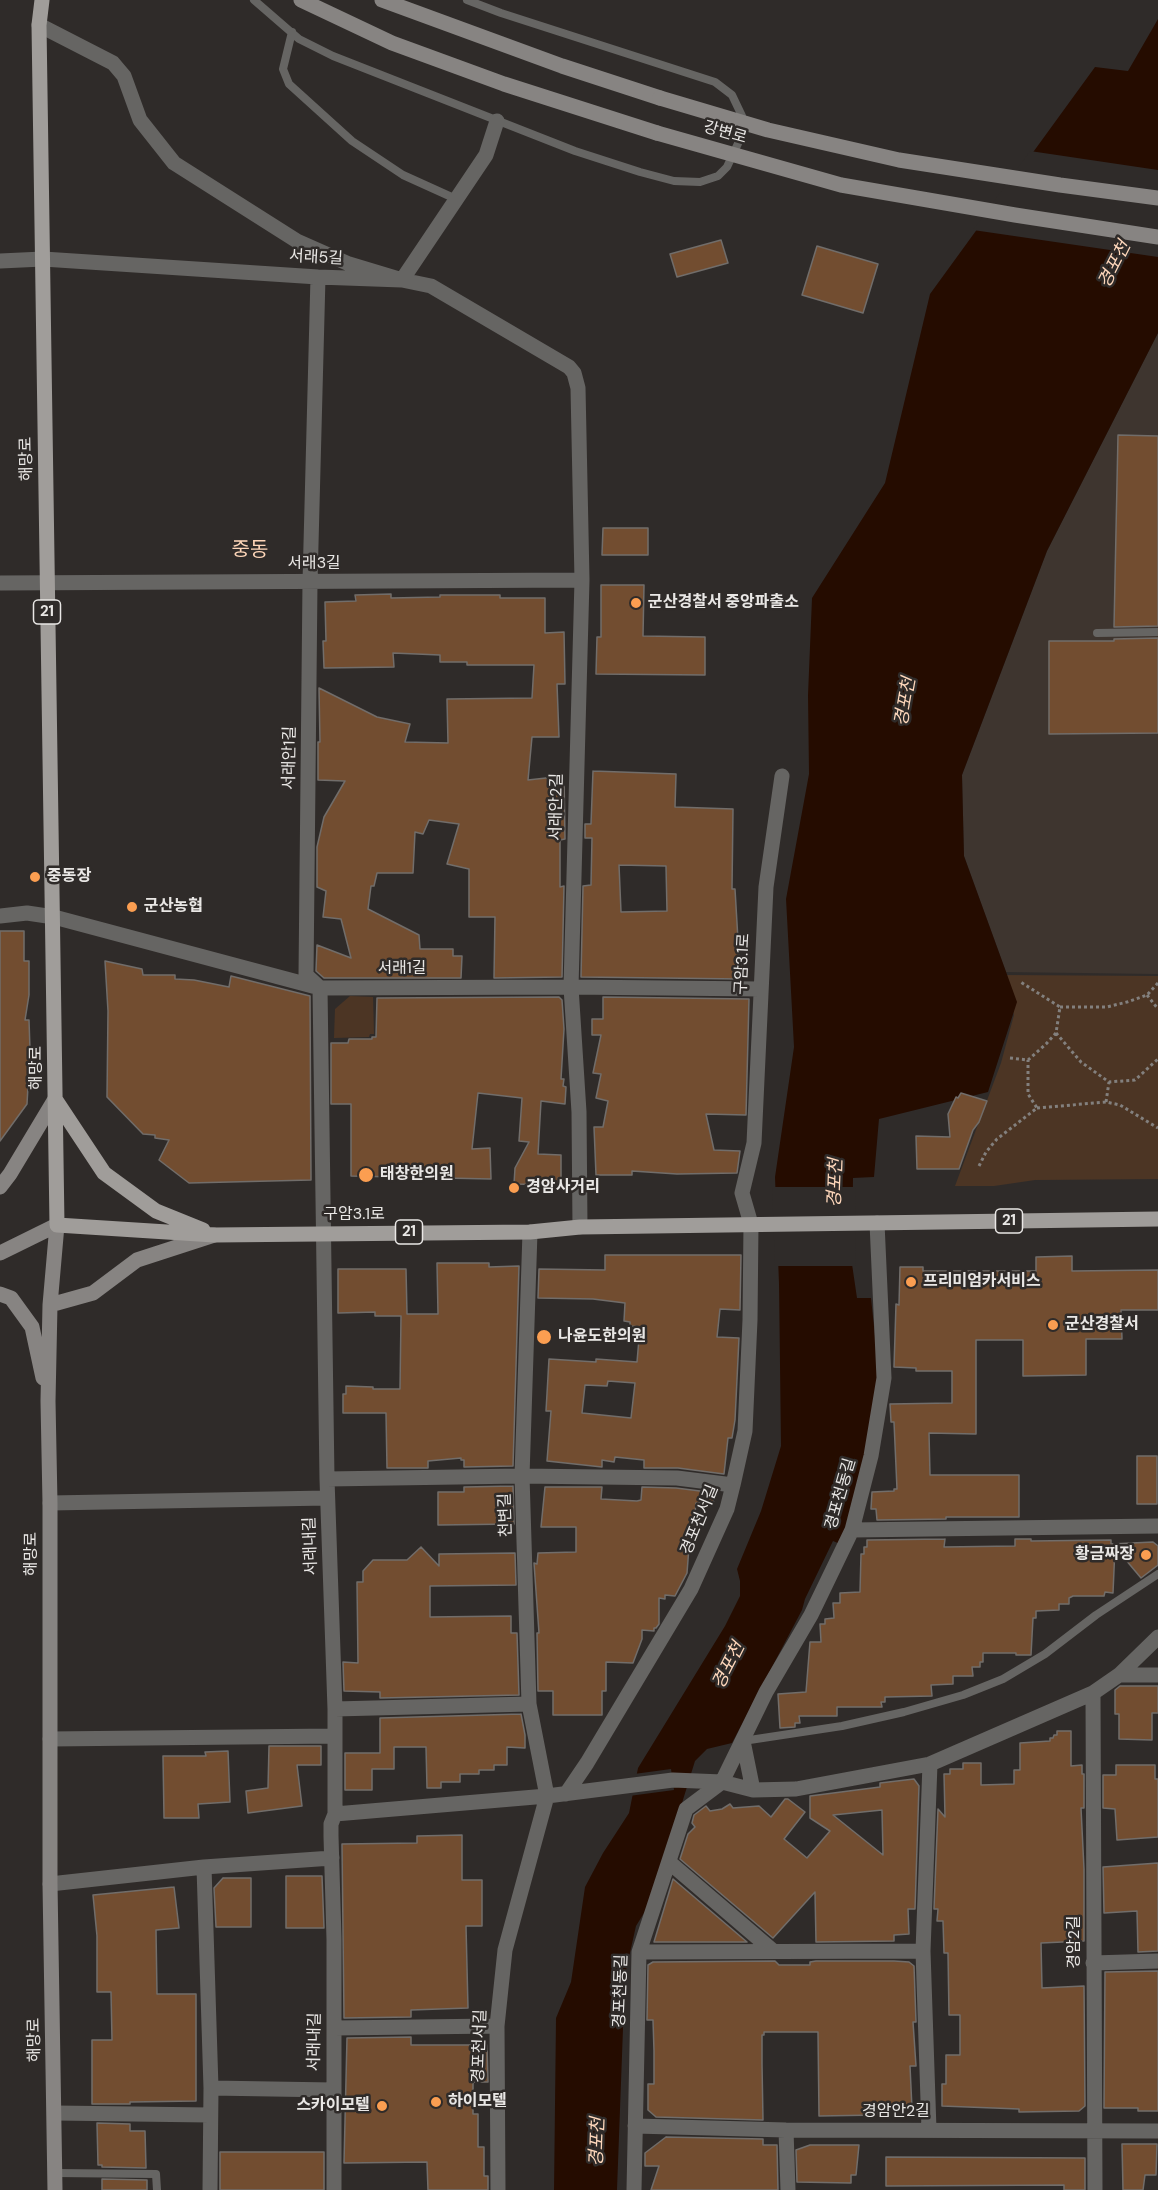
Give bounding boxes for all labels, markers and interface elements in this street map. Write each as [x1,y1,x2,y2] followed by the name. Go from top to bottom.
[701,118,749,148] street label: 강변로
[1094,238,1136,292] water label: 경포천
[289,247,343,269] street label: 서래5길
[17,437,37,481] street label: 해망로
[232,539,268,563] district label: 중동
[287,554,341,574] street label: 서래3길
[648,593,799,613] place label: 군산경찰서 중앙파출소
[629,596,643,610] marker: 군산경찰서 중앙파출소
[34,600,60,624] road number: 21
[891,676,921,728] water label: 경포천
[280,726,300,790] street label: 서래안1길
[547,773,567,841] street label: 서래안2길
[47,867,91,887] place label: 중동장
[28,870,42,884] marker: 중동장
[144,897,203,917] place label: 군산농협
[125,900,139,914] marker: 군산농협
[732,933,754,995] street label: 구암3.1로
[377,959,427,979] street label: 서래1길
[27,1046,47,1090] street label: 해망로
[824,1158,848,1208] water label: 경포천
[380,1165,454,1185] place label: 태창한의원
[357,1166,375,1184] marker: 태창한의원
[526,1178,600,1198] place label: 경암사거리
[507,1181,521,1195] marker: 경암사거리
[323,1205,385,1225] street label: 구암3.1로
[996,1209,1022,1233] road number: 21
[396,1220,422,1244] road number: 21
[923,1272,1041,1292] place label: 프리미엄카서비스
[904,1275,918,1289] marker: 프리미엄카서비스
[1065,1315,1139,1335] place label: 군산경찰서
[1046,1318,1060,1332] marker: 군산경찰서
[558,1327,646,1347] place label: 나윤도한의원
[535,1328,553,1346] marker: 나윤도한의원
[822,1456,860,1532] street label: 경포천동길
[677,1482,723,1558] street label: 경포천서길
[496,1493,516,1537] street label: 천변길
[300,1516,322,1576] street label: 서래내길
[22,1532,42,1576] street label: 해망로
[1075,1545,1134,1565] place label: 황금짜장
[1139,1548,1153,1562] marker: 황금짜장
[708,1639,750,1693] water label: 경포천
[1065,1915,1085,1969] street label: 경암2길
[610,1954,632,2028] street label: 경포천동길
[469,2009,491,2083] street label: 경포천서길
[305,2012,325,2072] street label: 서래내길
[25,2018,45,2062] street label: 해망로
[448,2092,507,2112] place label: 하이모텔
[429,2095,443,2109] marker: 하이모텔
[296,2096,370,2116] place label: 스카이모텔
[375,2099,389,2113] marker: 스카이모텔
[862,2102,930,2122] street label: 경암안2길
[586,2117,610,2167] water label: 경포천

